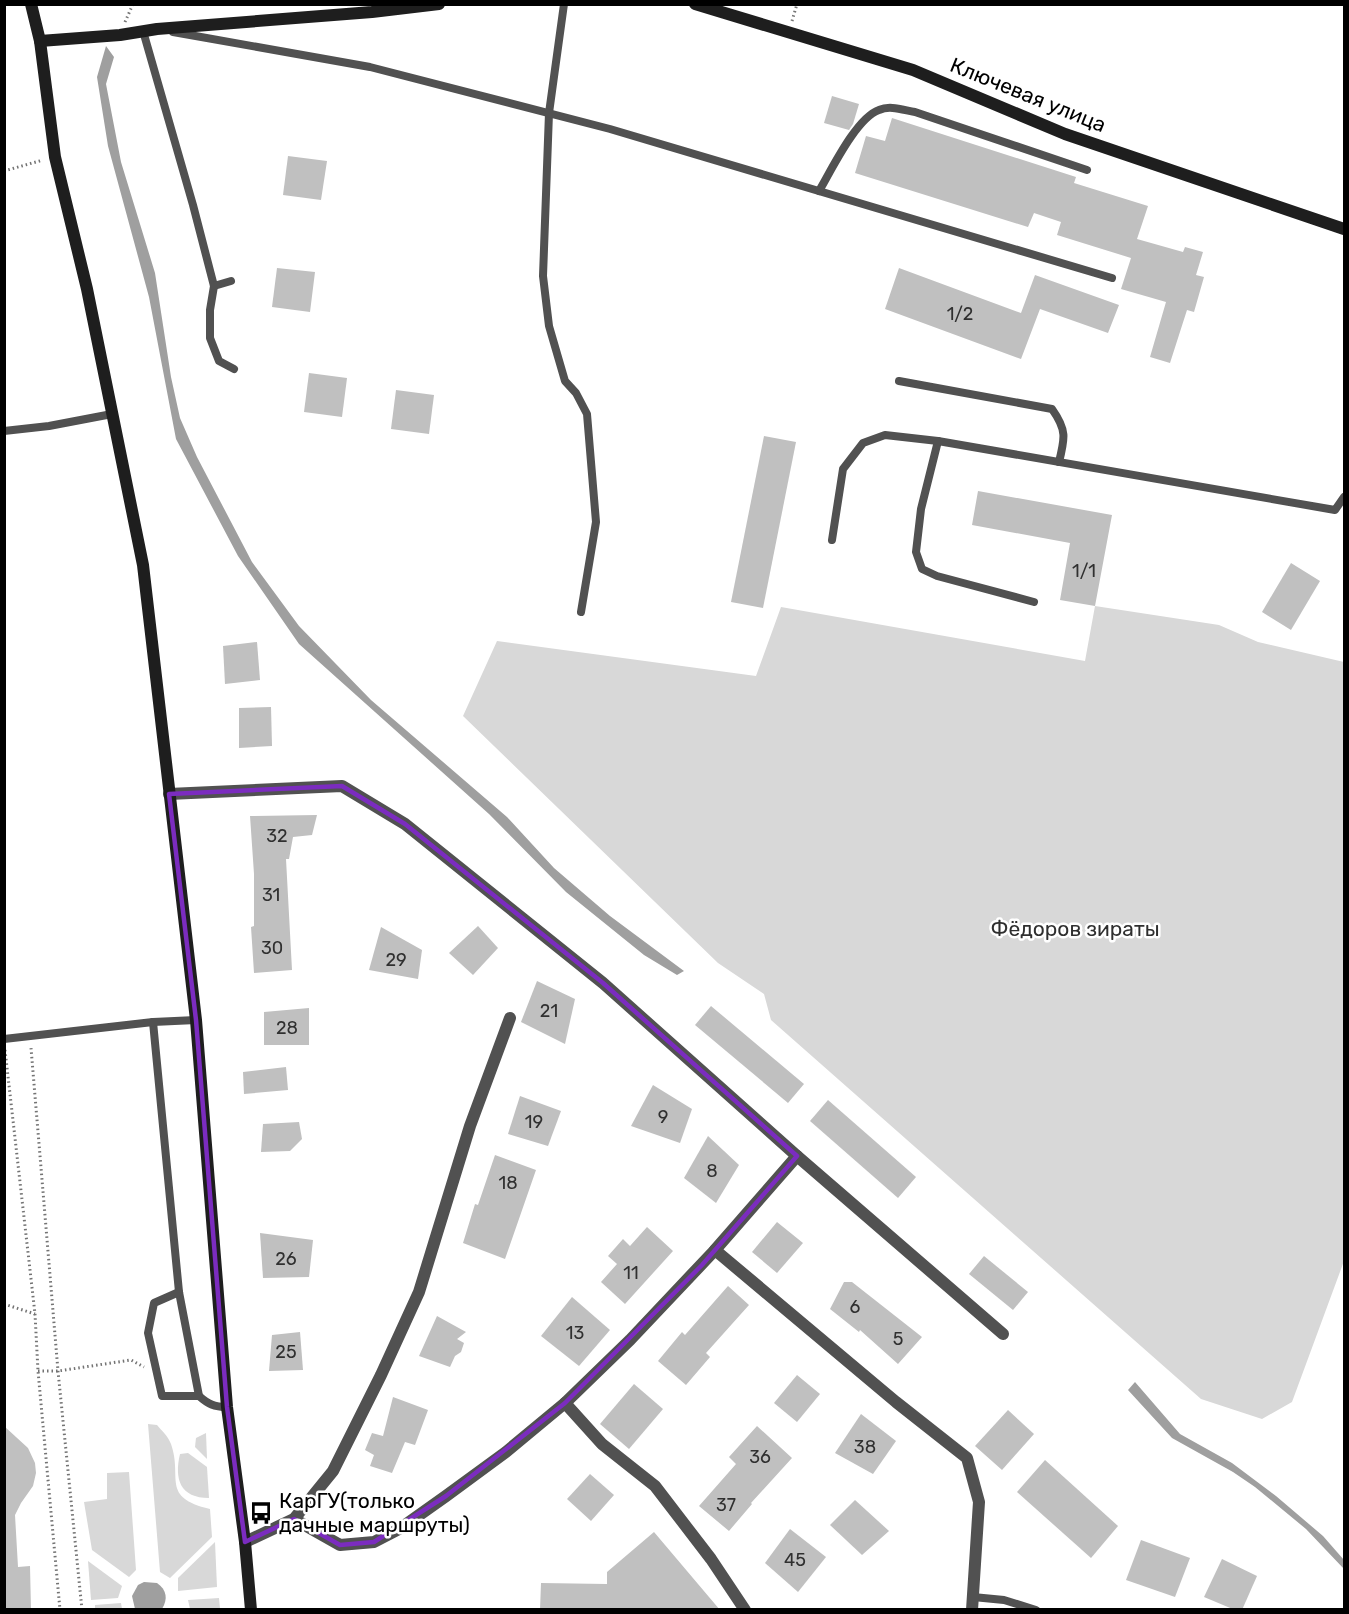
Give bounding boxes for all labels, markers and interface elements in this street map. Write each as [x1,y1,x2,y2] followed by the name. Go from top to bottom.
[947,52,1110,137] street label: Ключевая улица
[947,303,973,325] house number: 1/2
[1072,560,1096,582] house number: 1/1
[266,825,288,847] house number: 32
[262,884,280,906] house number: 31
[990,916,1160,941] park label: Фёдоров зираты
[261,937,283,959] house number: 30
[385,949,407,971] house number: 29
[540,1000,558,1022] house number: 21
[276,1017,298,1039] house number: 28
[658,1106,668,1128] house number: 9
[525,1111,543,1133] house number: 19
[706,1160,718,1182] house number: 8
[498,1172,518,1194] house number: 18
[275,1248,297,1270] house number: 26
[623,1262,639,1284] house number: 11
[850,1296,861,1318] house number: 6
[566,1322,584,1344] house number: 13
[893,1328,903,1350] house number: 5
[275,1341,297,1363] house number: 25
[854,1436,876,1458] house number: 38
[749,1446,771,1468] house number: 36
[279,1488,470,1537] place label: КарГУ(только дачные маршруты)
[716,1494,736,1516] house number: 37
[248,1500,274,1526] bus stop icon: КарГУ(только дачные маршруты)
[784,1549,806,1571] house number: 45

